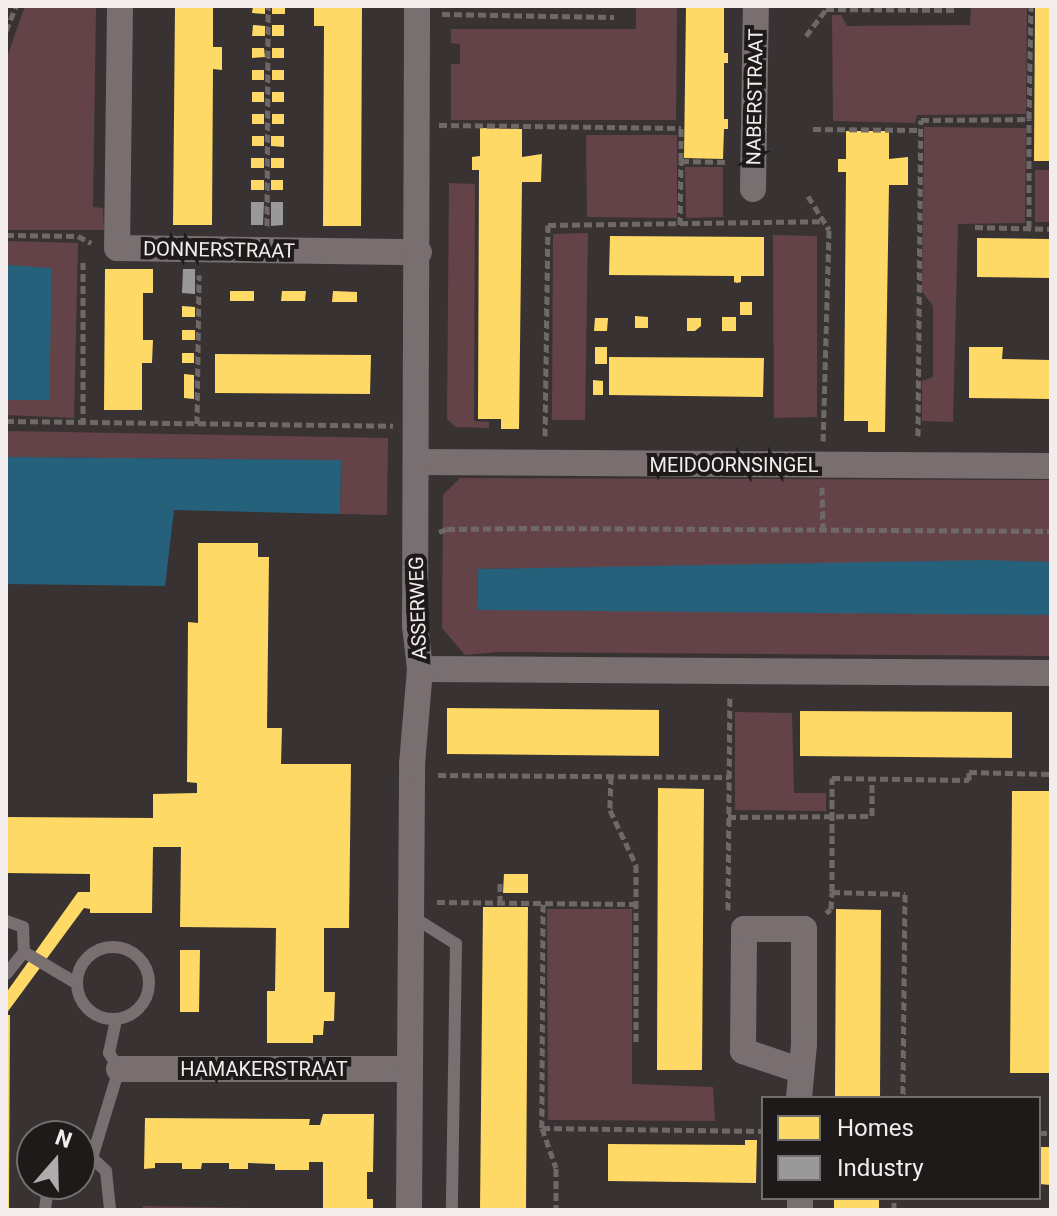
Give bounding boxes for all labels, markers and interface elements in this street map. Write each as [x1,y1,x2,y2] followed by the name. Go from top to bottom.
[742,29,768,165] street label: NABERSTRAAT
[143,237,295,263] street label: DONNERSTRAAT
[650,453,818,477] street label: MEIDOORNSINGEL
[404,556,432,660] street label: ASSERWEG
[180,1057,348,1081] street label: HAMAKERSTRAAT
[761,1096,1041,1200] legend
[837,1114,914,1142] text: Homes
[16,1120,96,1200] north arrow
[52,1124,75,1153] text: N
[837,1154,923,1182] text: Industry

